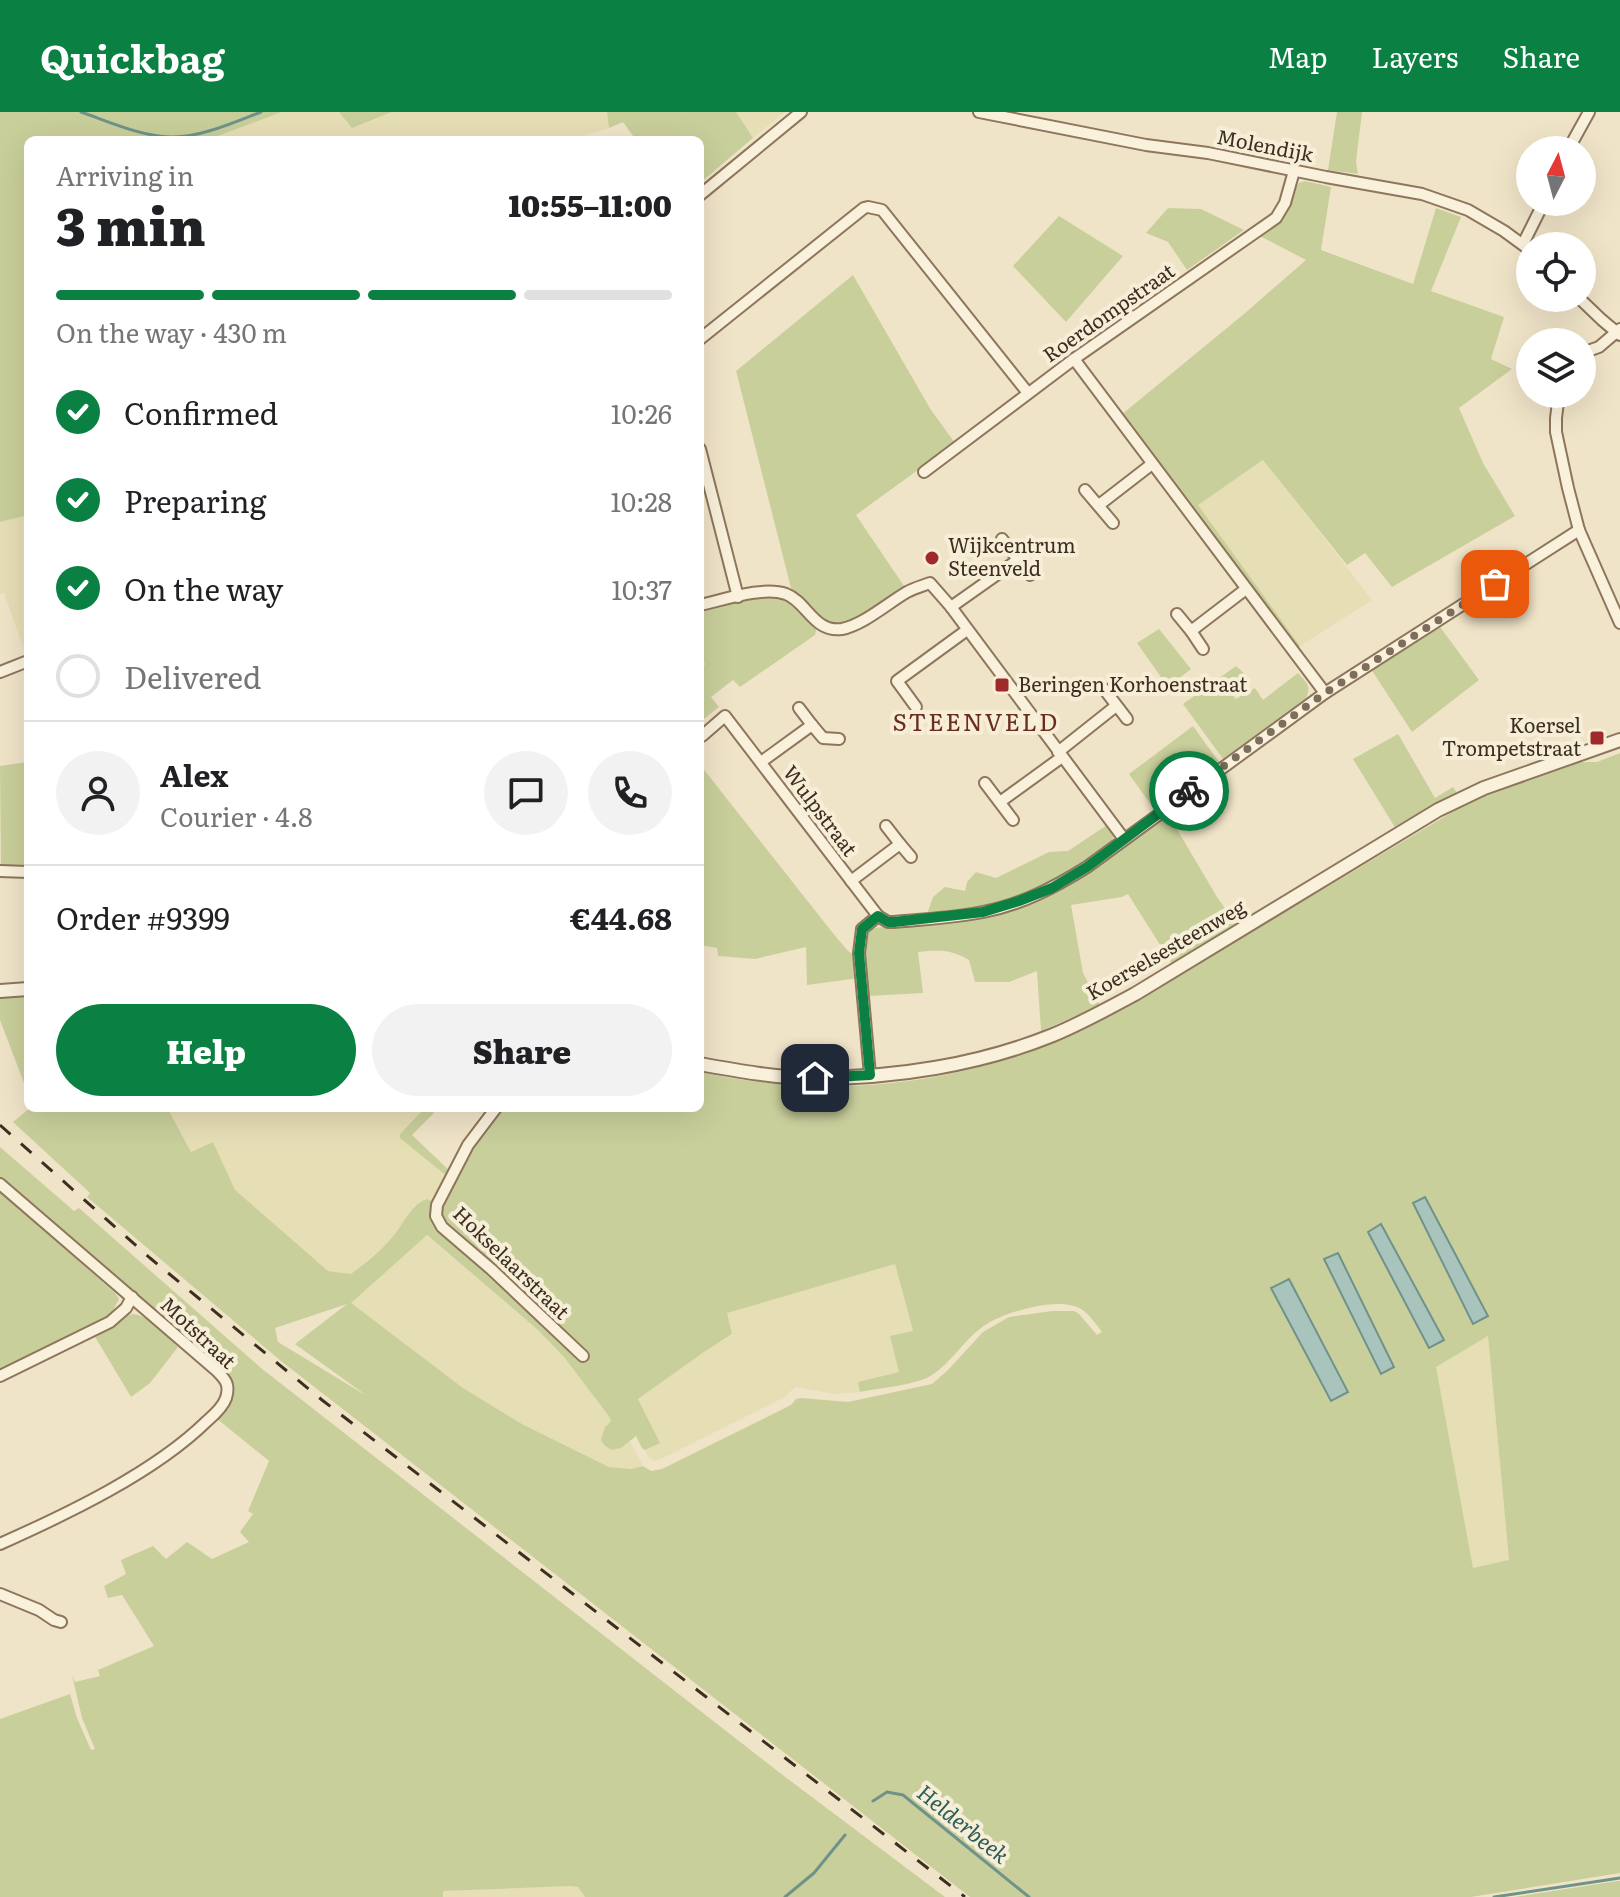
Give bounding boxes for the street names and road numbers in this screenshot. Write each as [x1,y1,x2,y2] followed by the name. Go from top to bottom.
[1215,120,1317,168] street label: Molendijk
[1036,255,1180,368] street label: Roerdompstraat
[777,758,866,862] street label: Wulpstraat
[1080,890,1251,1006] street label: Koerselsesteenweg
[447,1198,577,1325] street label: Hokselaarstraat
[155,1289,244,1374] street label: Motstraat

